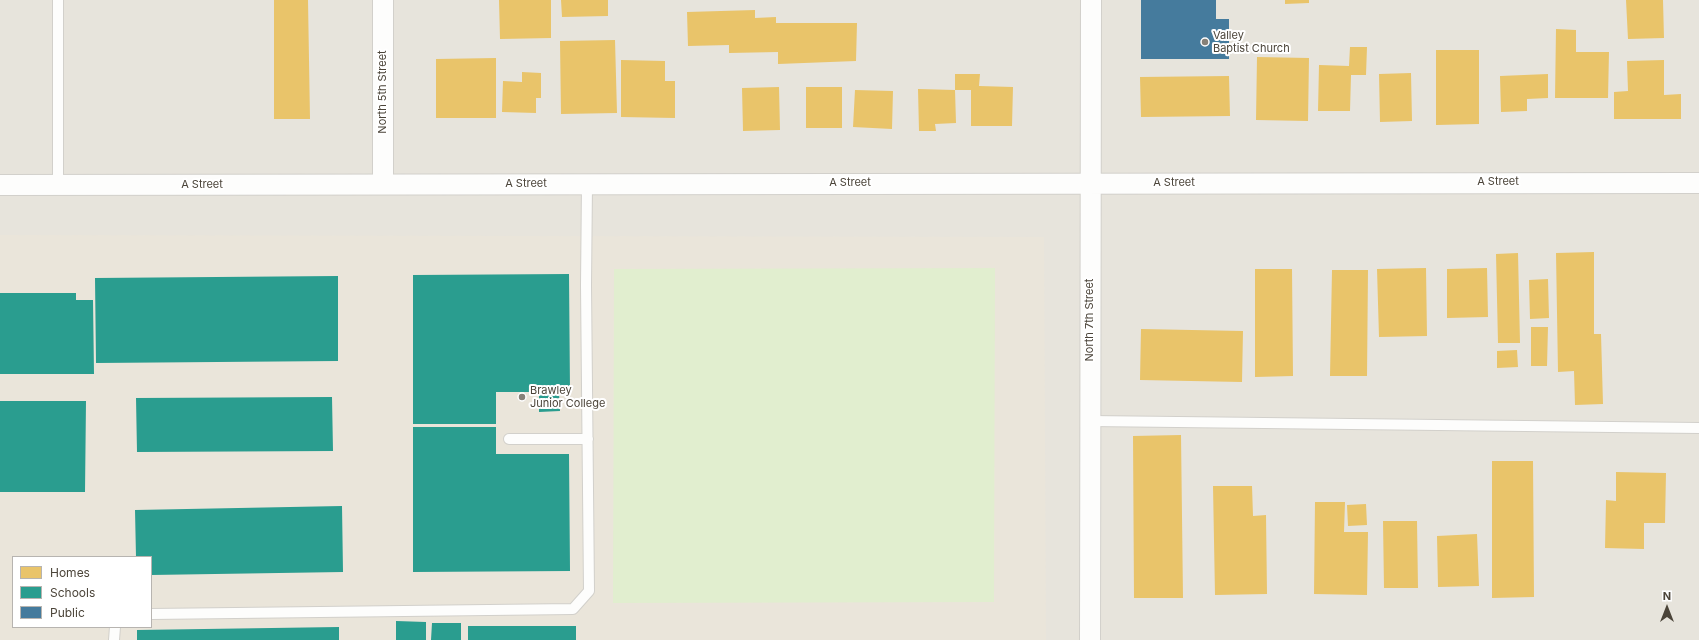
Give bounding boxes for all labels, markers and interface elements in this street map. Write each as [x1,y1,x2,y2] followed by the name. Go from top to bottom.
[1213,29,1290,55] place label: Valley Baptist Church
[1200,37,1210,47] marker: Valley Baptist Church
[376,50,390,134] street label: North 5th Street
[1477,175,1519,189] street label: A Street
[829,176,871,190] street label: A Street
[1153,176,1195,190] street label: A Street
[505,177,547,191] street label: A Street
[181,178,223,192] street label: A Street
[1083,279,1097,361] street label: North 7th Street
[530,384,605,410] place label: Brawley Junior College
[517,392,527,402] marker: Brawley Junior College
[12,556,152,628] legend
[50,565,90,580] text: Homes
[50,585,95,600] text: Schools
[1647,588,1687,628] north arrow
[1663,589,1671,603] text: N
[50,605,85,620] text: Public

